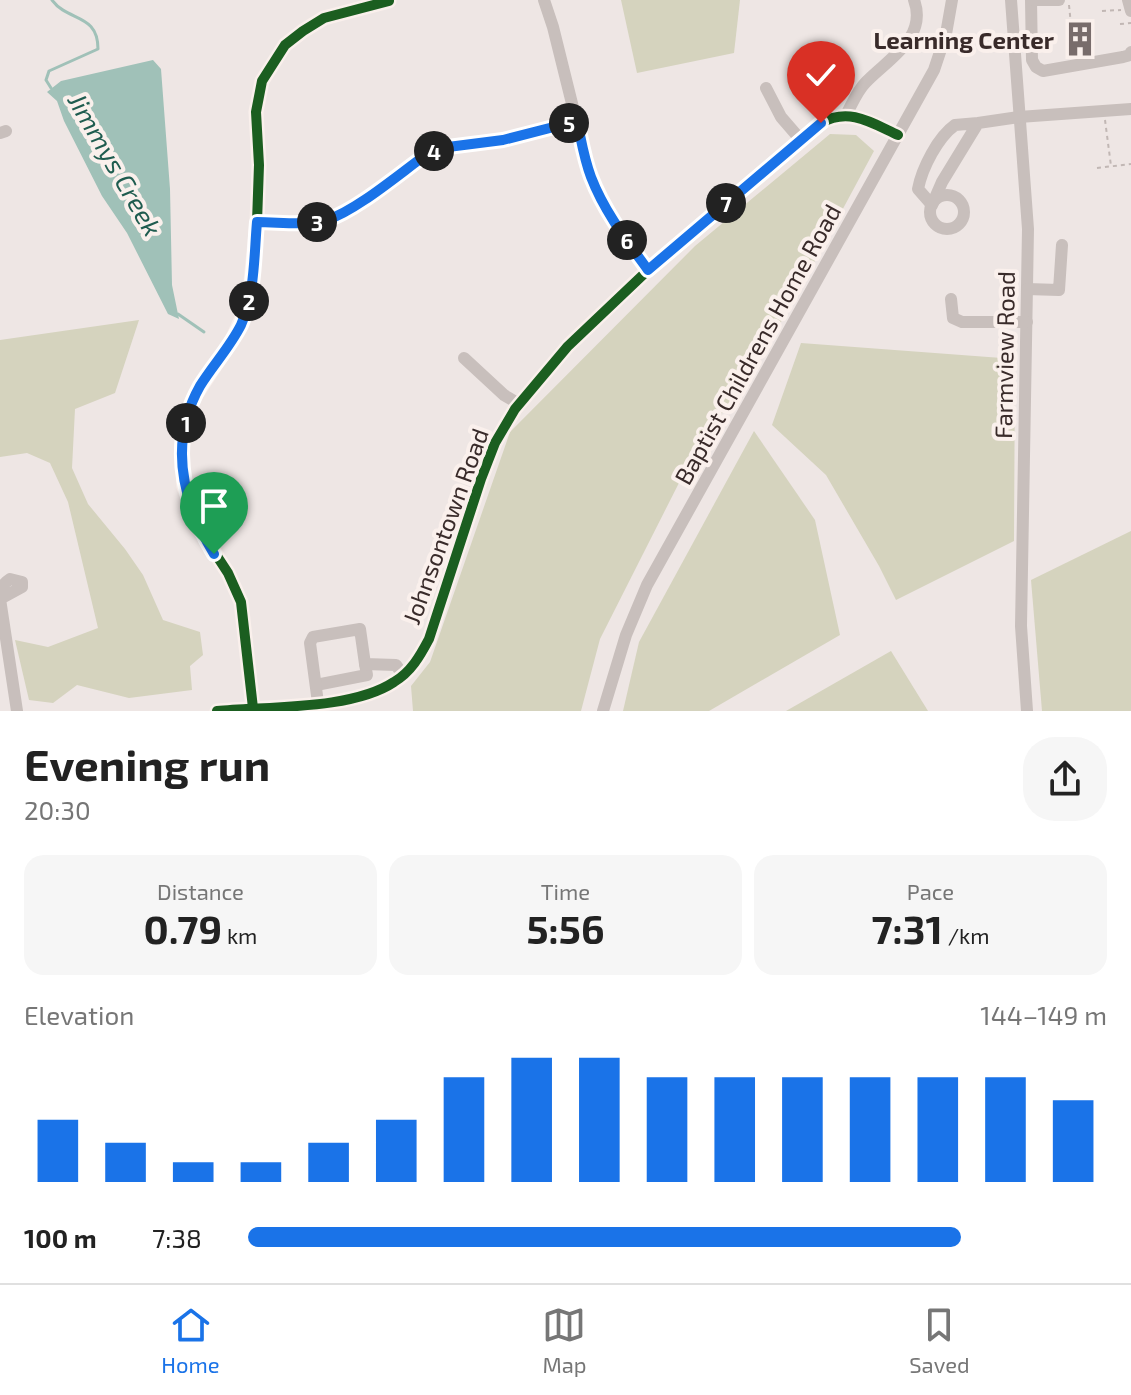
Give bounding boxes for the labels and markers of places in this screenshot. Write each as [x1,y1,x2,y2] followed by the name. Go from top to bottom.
[1061,20,1099,58] building icon: Learning Center
[873,25,1055,54] place label: Learning Center
[787,41,855,123] pin
[549,103,589,143] pin: 5
[414,131,454,171] pin: 4
[706,183,746,223] pin: 7
[297,202,337,242] pin: 3
[607,220,647,260] pin: 6
[229,281,269,321] pin: 2
[166,403,206,443] pin: 1
[180,472,248,554] pin

